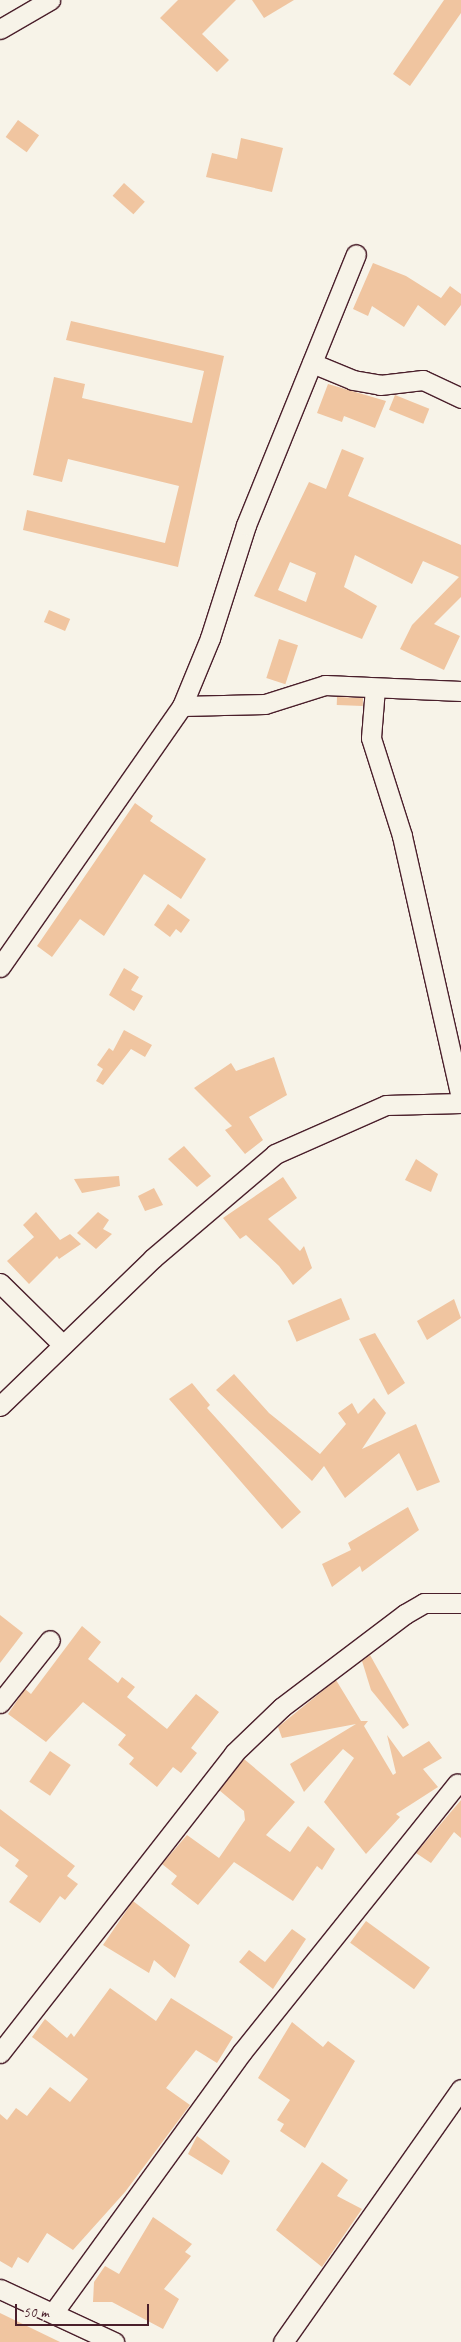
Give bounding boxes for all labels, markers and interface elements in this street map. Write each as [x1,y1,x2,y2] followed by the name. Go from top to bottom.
[18,2294,151,2326] scale bar
[23,2303,49,2322] text: 50 m

